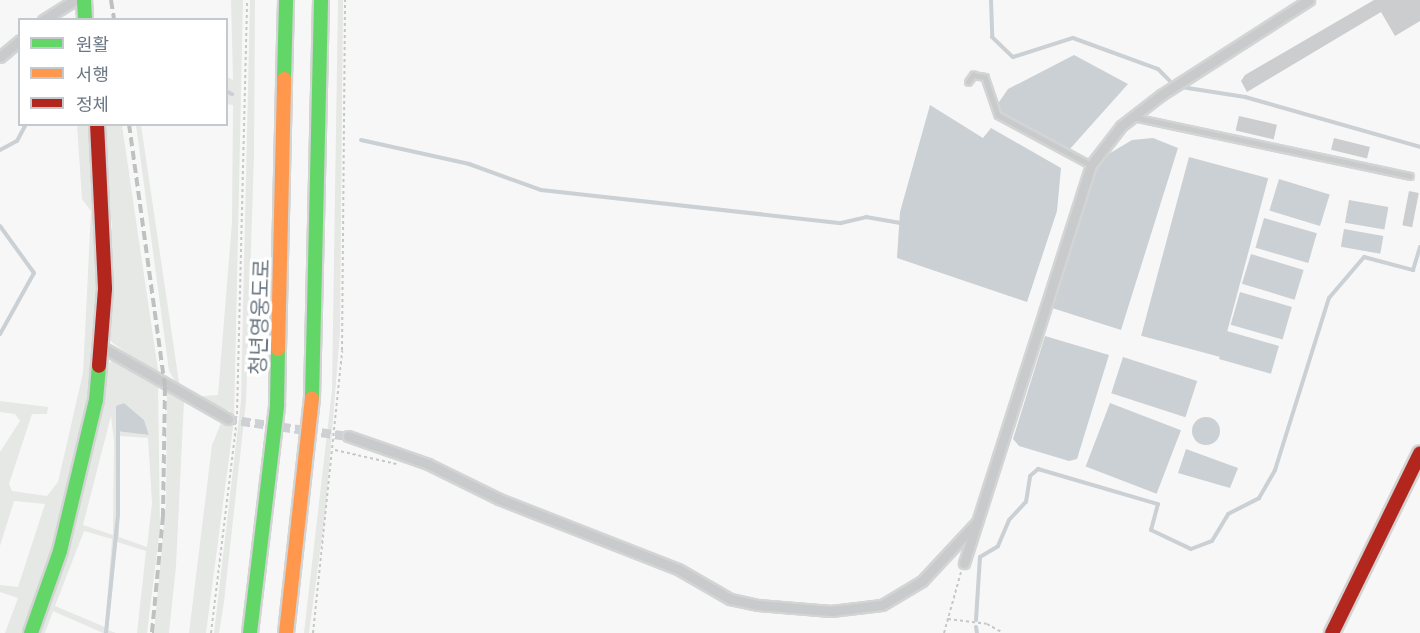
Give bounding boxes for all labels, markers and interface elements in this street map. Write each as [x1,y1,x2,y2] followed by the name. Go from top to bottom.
[18,18,228,126] legend
[76,33,109,55] text: 원활
[76,63,109,85] text: 서행
[76,93,109,115] text: 정체
[244,259,274,375] street label: 청년영웅도로

